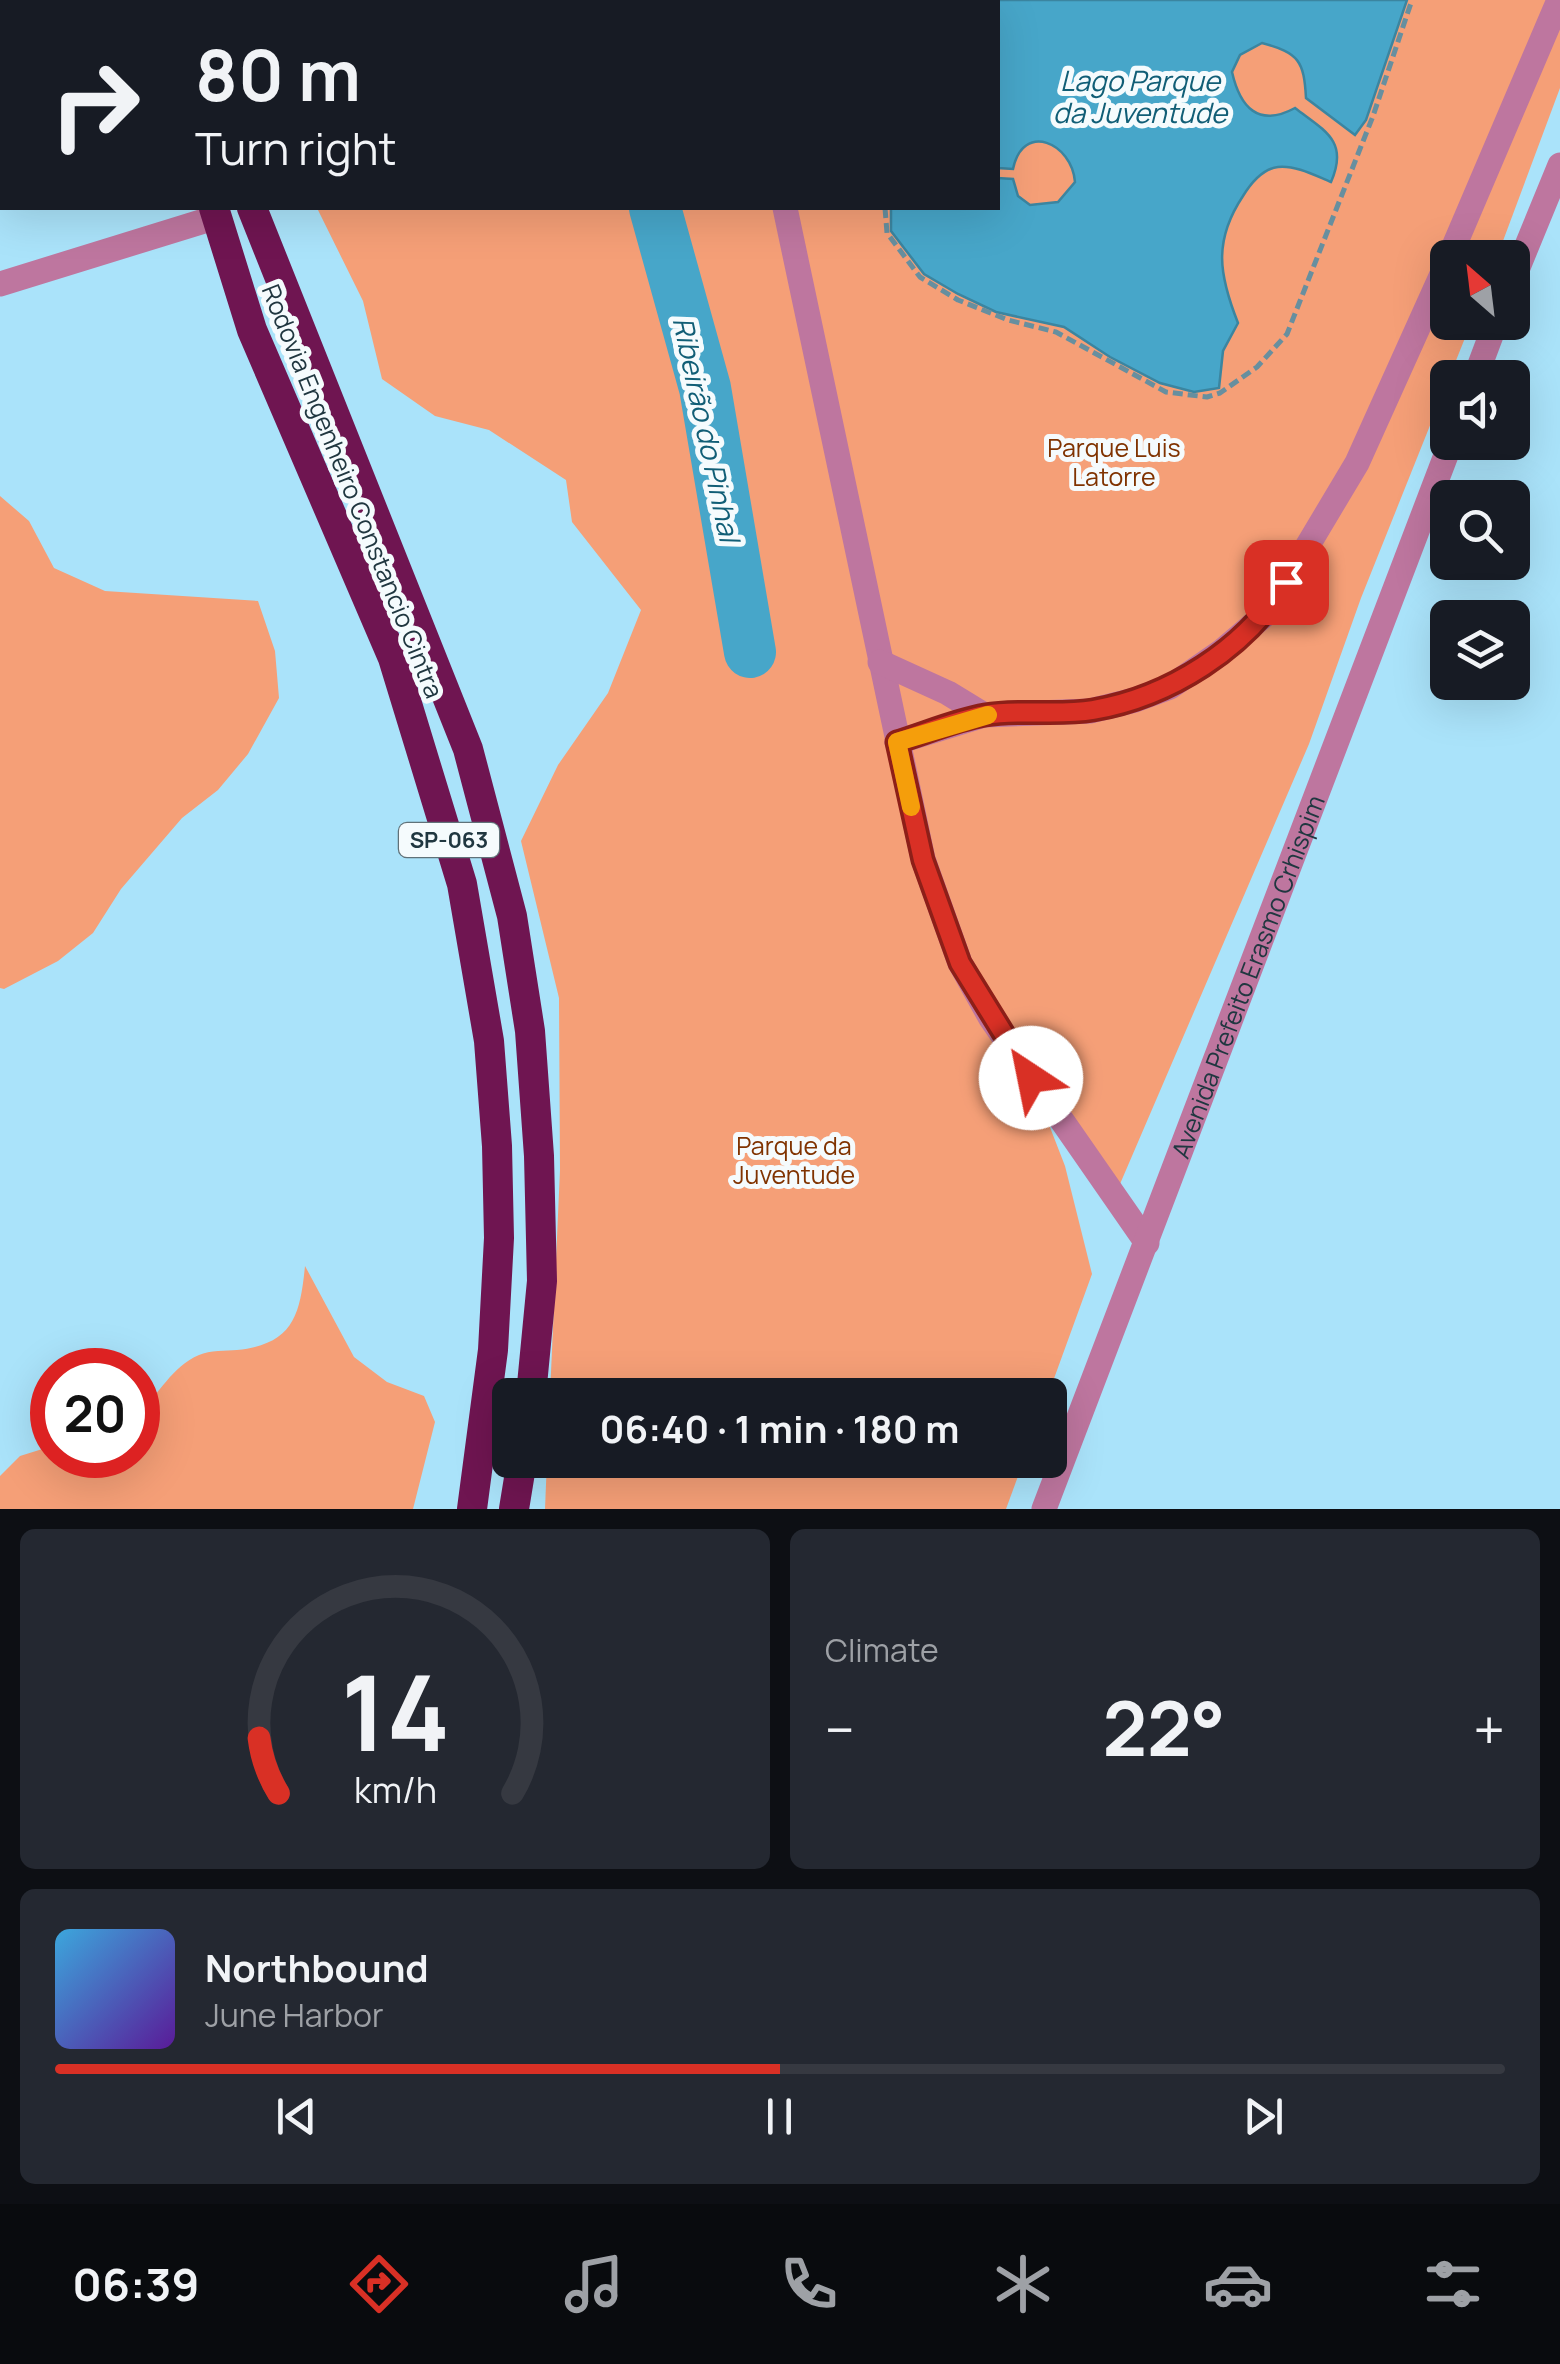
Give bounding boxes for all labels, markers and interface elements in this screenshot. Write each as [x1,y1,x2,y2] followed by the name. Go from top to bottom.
[195,26,361,122] text: 80 m
[30,40,160,170] icon: right
[1053,61,1229,131] water label: Lago Parque da Juventude
[195,117,396,179] text: Turn right
[1430,240,1530,340] north arrow
[1430,240,1530,700] map controls
[254,279,452,703] street label: Rodovia Engenheiro Constancio Cintra
[665,313,750,548] water label: Ribeirão do Pinhal
[1430,360,1530,460] button: sound
[1047,430,1181,494] park label: Parque Luis Latorre
[1430,480,1530,580] button: search
[1244,540,1329,625] pin
[1259,555,1314,610] icon: arrive
[1430,600,1530,700] button: layers
[1162,790,1332,1163] street label: Avenida Prefeito Erasmo Crhispim
[399,823,499,857] road number: SP-063
[979,1026,1083,1130] position arrow
[733,1128,855,1192] park label: Parque da Juventude
[30,1348,160,1478] speed limit sign: 20
[600,1402,959,1454] text: 06:40 · 1 min · 180 m
[825,1628,939,1672] text: Climate
[341,1640,449,1782] text: 14
[1102,1676,1226,1779] text: 22°
[825,1691,855,1767] text: −
[1473,1691,1505,1767] text: +
[353,1765,437,1814] text: km/h
[205,1941,429,1993] text: Northbound
[205,1993,383,2037] text: June Harbor
[269,2089,324,2144] icon: previous
[752,2089,807,2144] icon: pause
[1236,2089,1291,2144] icon: next
[344,2249,414,2319] icon: directions
[559,2249,629,2319] icon: music
[774,2249,844,2319] icon: phone
[988,2249,1058,2319] icon: climate
[1203,2249,1273,2319] icon: car
[1418,2249,1488,2319] icon: filters
[72,2253,199,2315] text: 06:39

